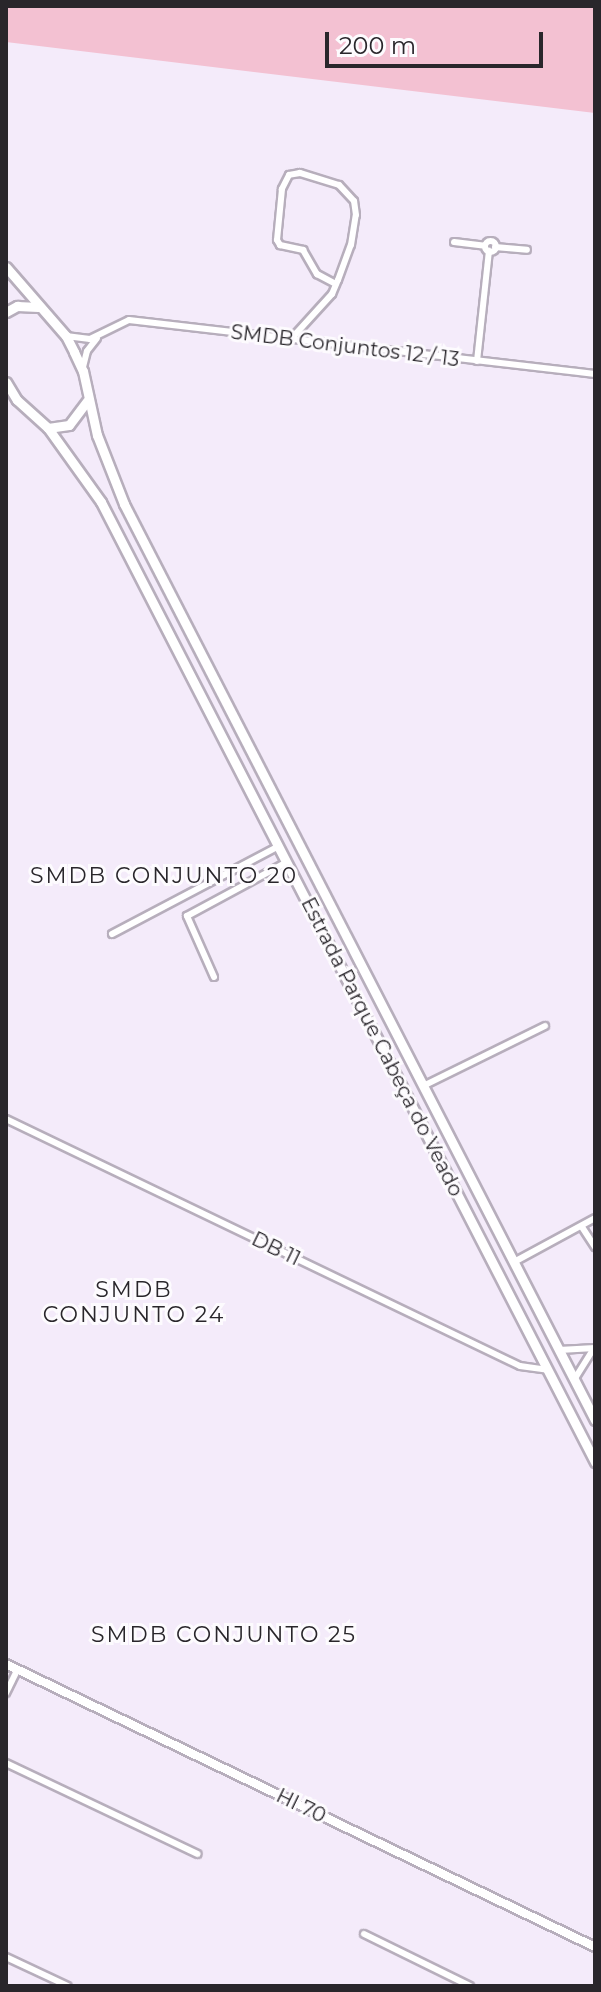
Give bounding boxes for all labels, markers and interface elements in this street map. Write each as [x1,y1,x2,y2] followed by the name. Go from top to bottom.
[329,16,547,66] scale bar
[339,31,416,60] text: 200 m
[229,320,461,372] street label: SMDB Conjuntos 12 / 13
[30,863,298,889] district label: SMDB CONJUNTO 20
[296,894,468,1200] street label: Estrada Parque Cabeça do Veado
[248,1227,304,1271] street label: DB 11
[43,1276,225,1328] district label: SMDB CONJUNTO 24
[91,1622,357,1648] district label: SMDB CONJUNTO 25
[272,1784,330,1828] street label: HI 70

